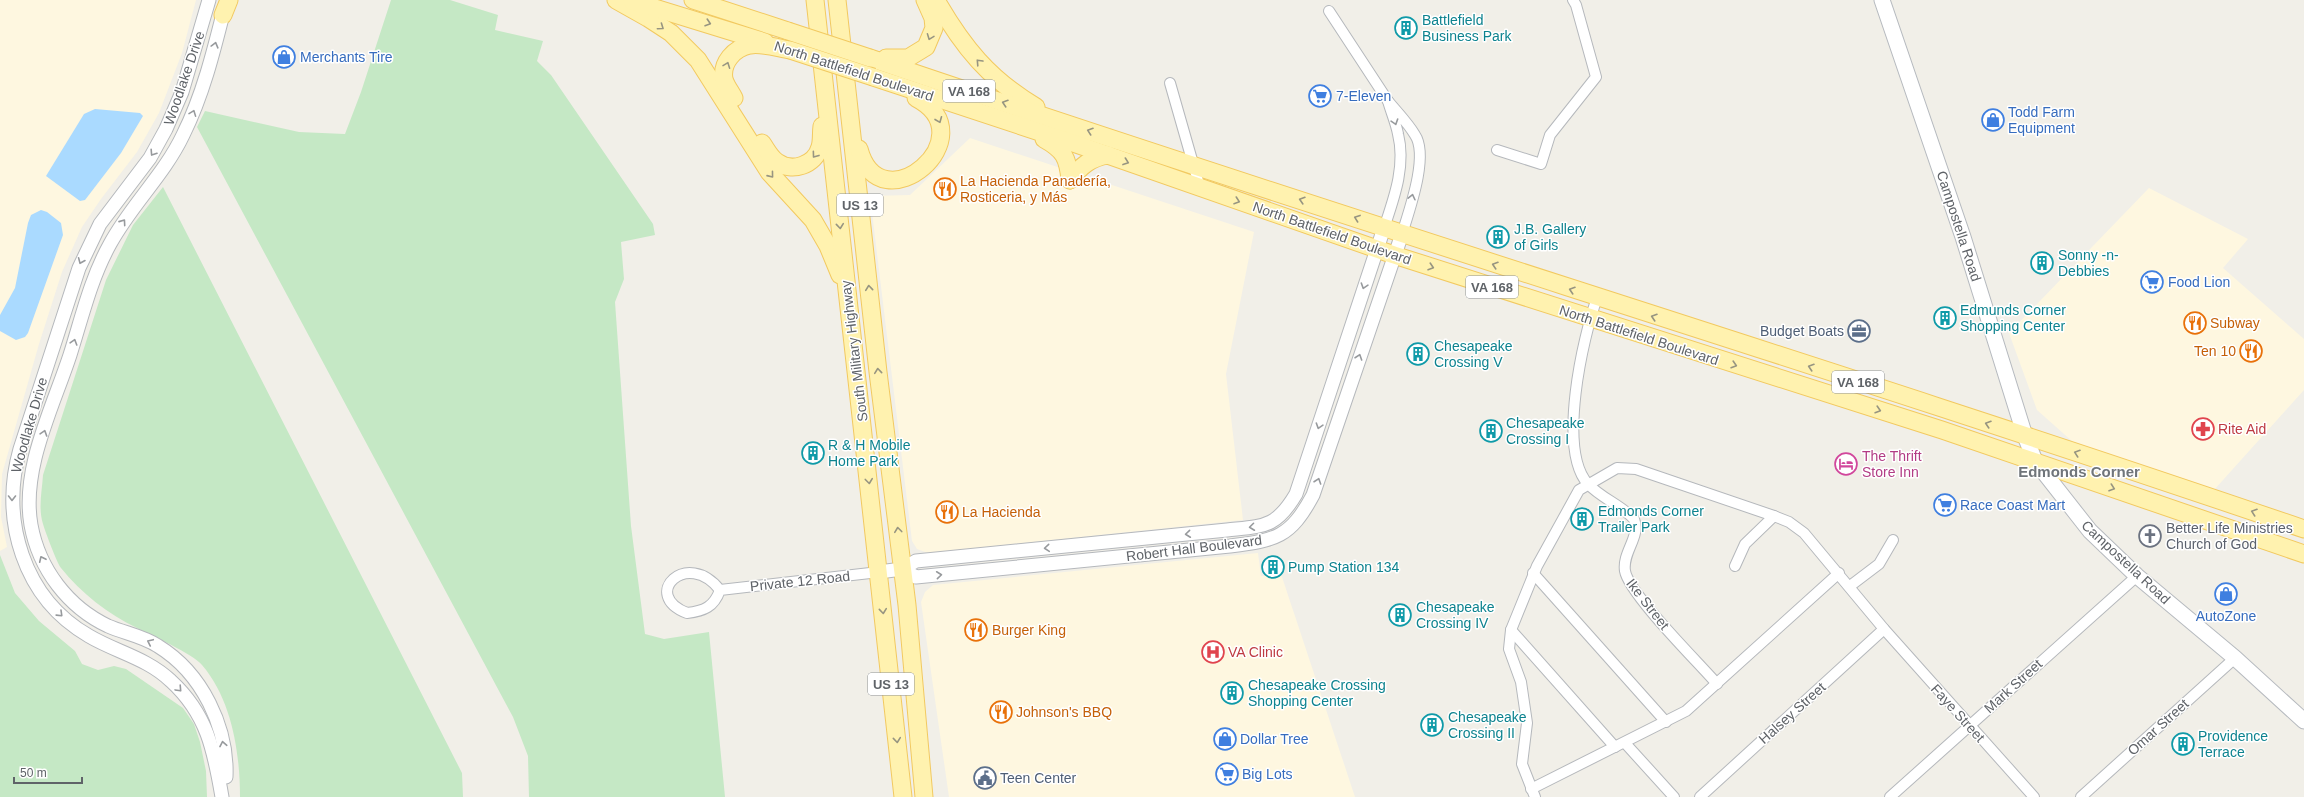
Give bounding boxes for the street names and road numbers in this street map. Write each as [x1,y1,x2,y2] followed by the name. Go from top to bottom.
[160,29,208,127] street label: Woodlake Drive
[772,38,936,104] street label: North Battlefield Boulevard
[943,80,995,102] road number: VA 168
[1934,169,1984,283] street label: Campostella Road
[837,194,883,216] road number: US 13
[1251,198,1413,268] street label: North Battlefield Boulevard
[1466,276,1518,298] road number: VA 168
[837,279,871,423] street label: South Military Highway
[1557,302,1721,368] street label: North Battlefield Boulevard
[1832,371,1884,393] road number: VA 168
[8,375,50,475] street label: Woodlake Drive
[2078,517,2174,607] street label: Campostella Road
[1125,532,1263,564] street label: Robert Hall Boulevard
[749,568,851,594] street label: Private 12 Road
[1623,575,1673,633] street label: Ike Street
[1981,656,2045,716] street label: Mark Street
[868,673,914,695] road number: US 13
[1755,679,1829,747] street label: Halsey Street
[1928,681,1988,745] street label: Faye Street
[2124,695,2192,758] street label: Omar Street

